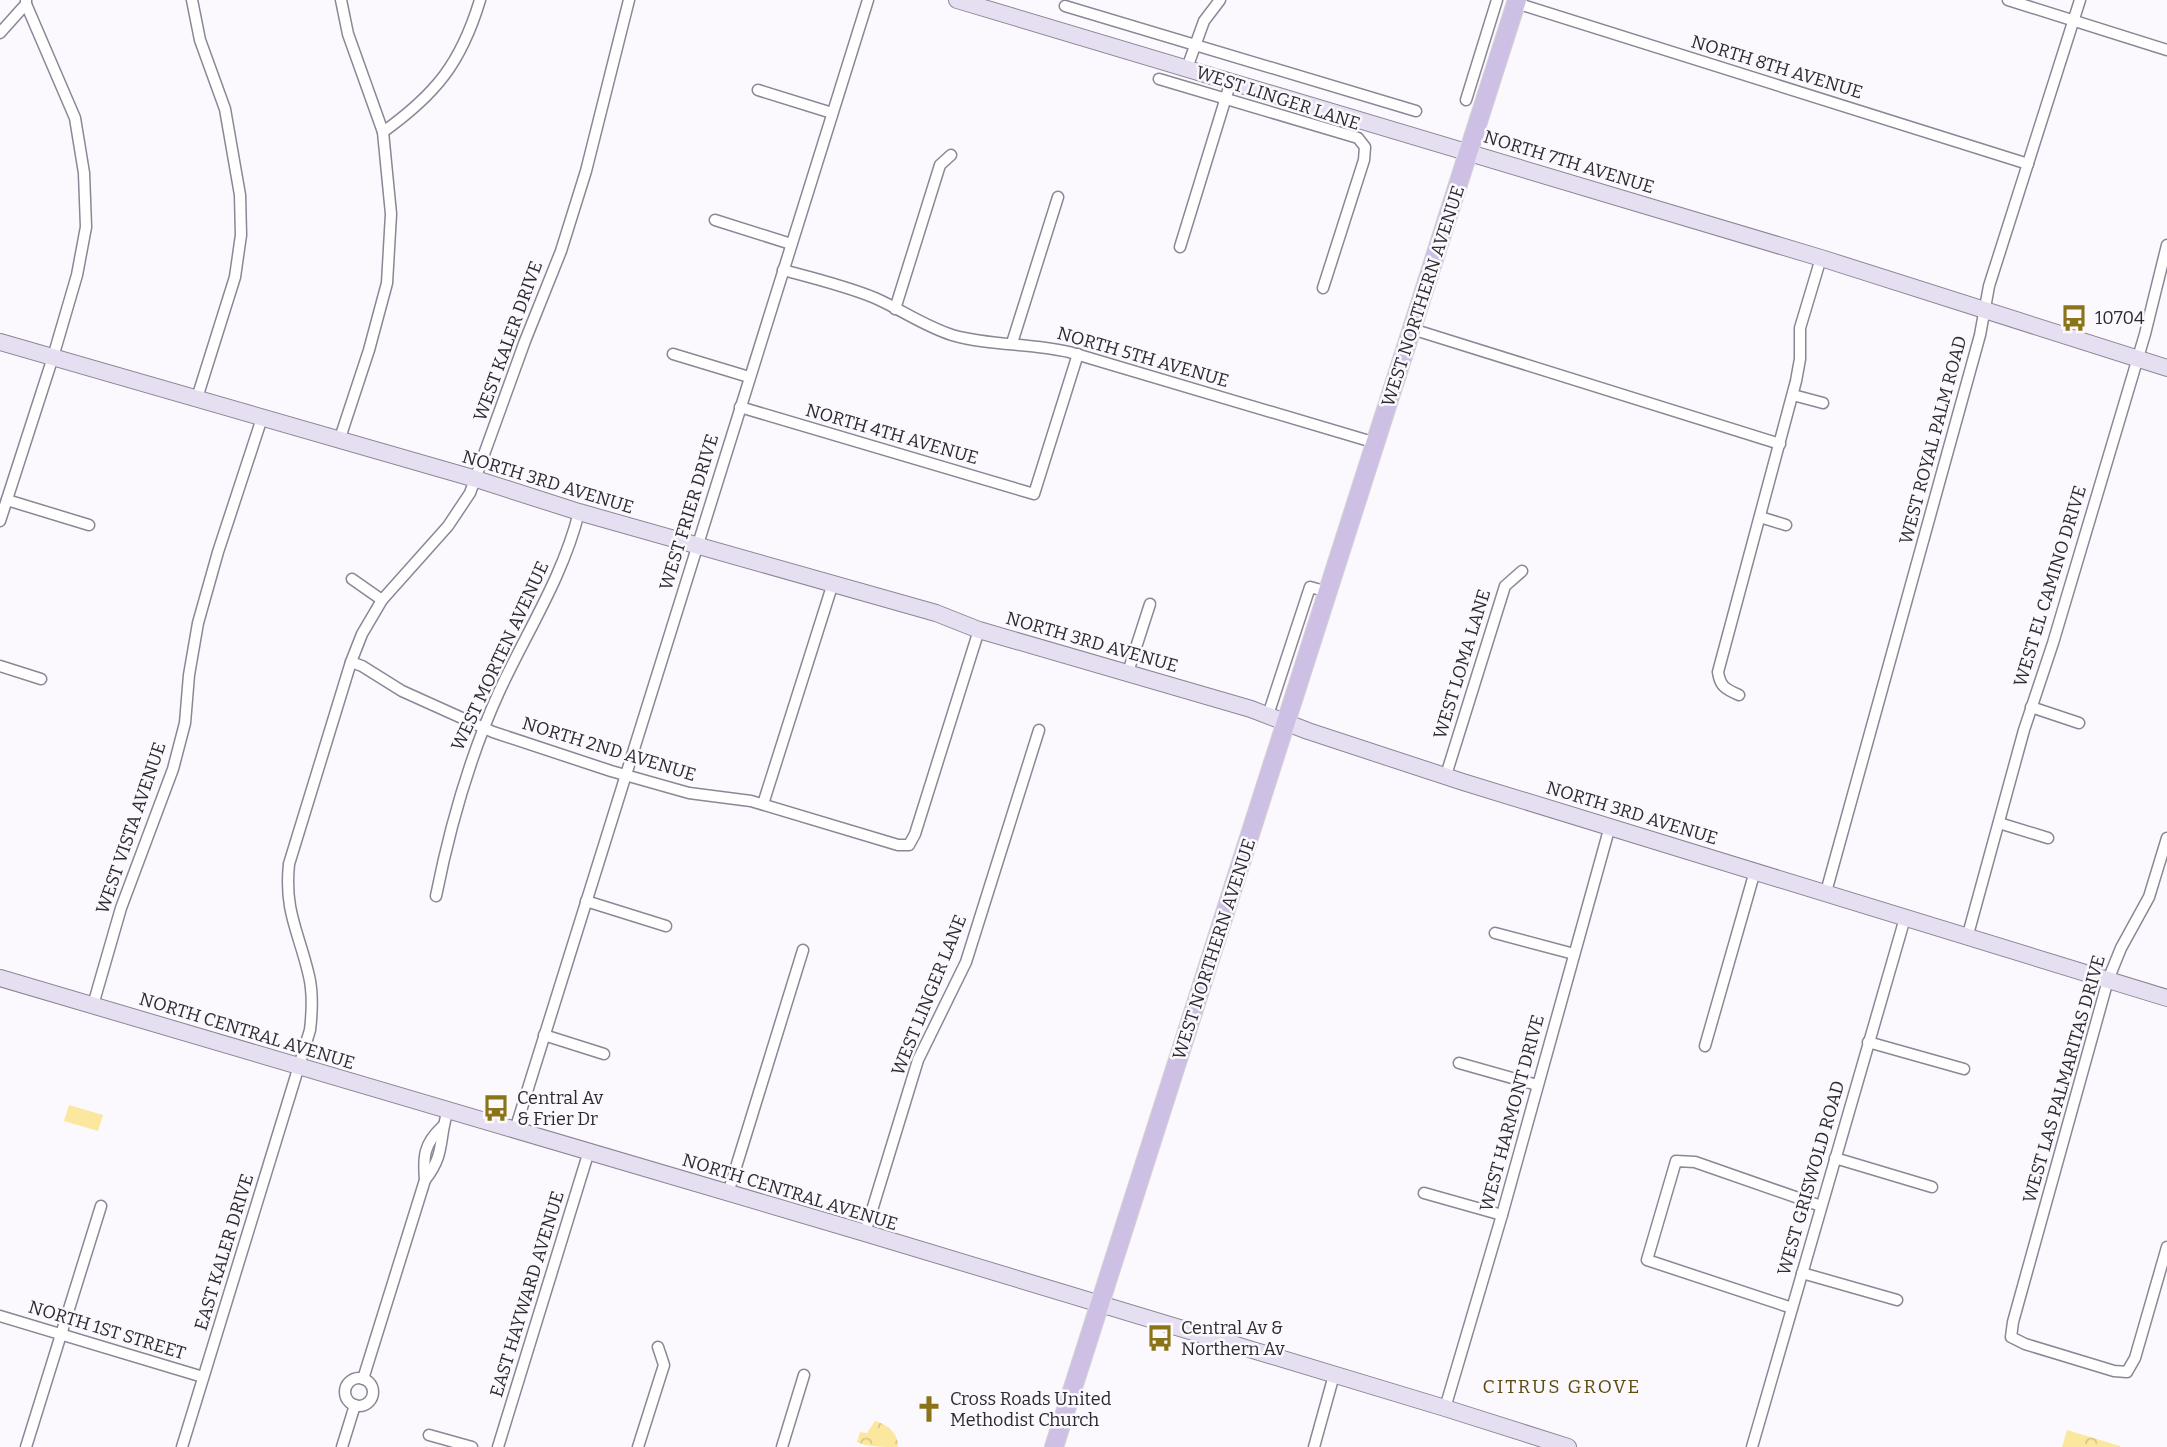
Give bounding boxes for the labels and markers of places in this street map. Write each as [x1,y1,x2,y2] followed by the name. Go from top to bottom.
[2059,303,2089,333] bus stop icon: 10704
[2095,307,2145,329] place label: 10704
[517,1087,604,1130] place label: Central Av & Frier Dr
[481,1093,511,1123] bus stop icon: Central Av & Frier Dr
[1181,1317,1285,1360] place label: Central Av & Northern Av
[1145,1323,1175,1353] bus stop icon: Central Av & Northern Av
[950,1388,1112,1431] place label: Cross Roads United Methodist Church
[914,1394,944,1424] church icon: Cross Roads United Methodist Church

